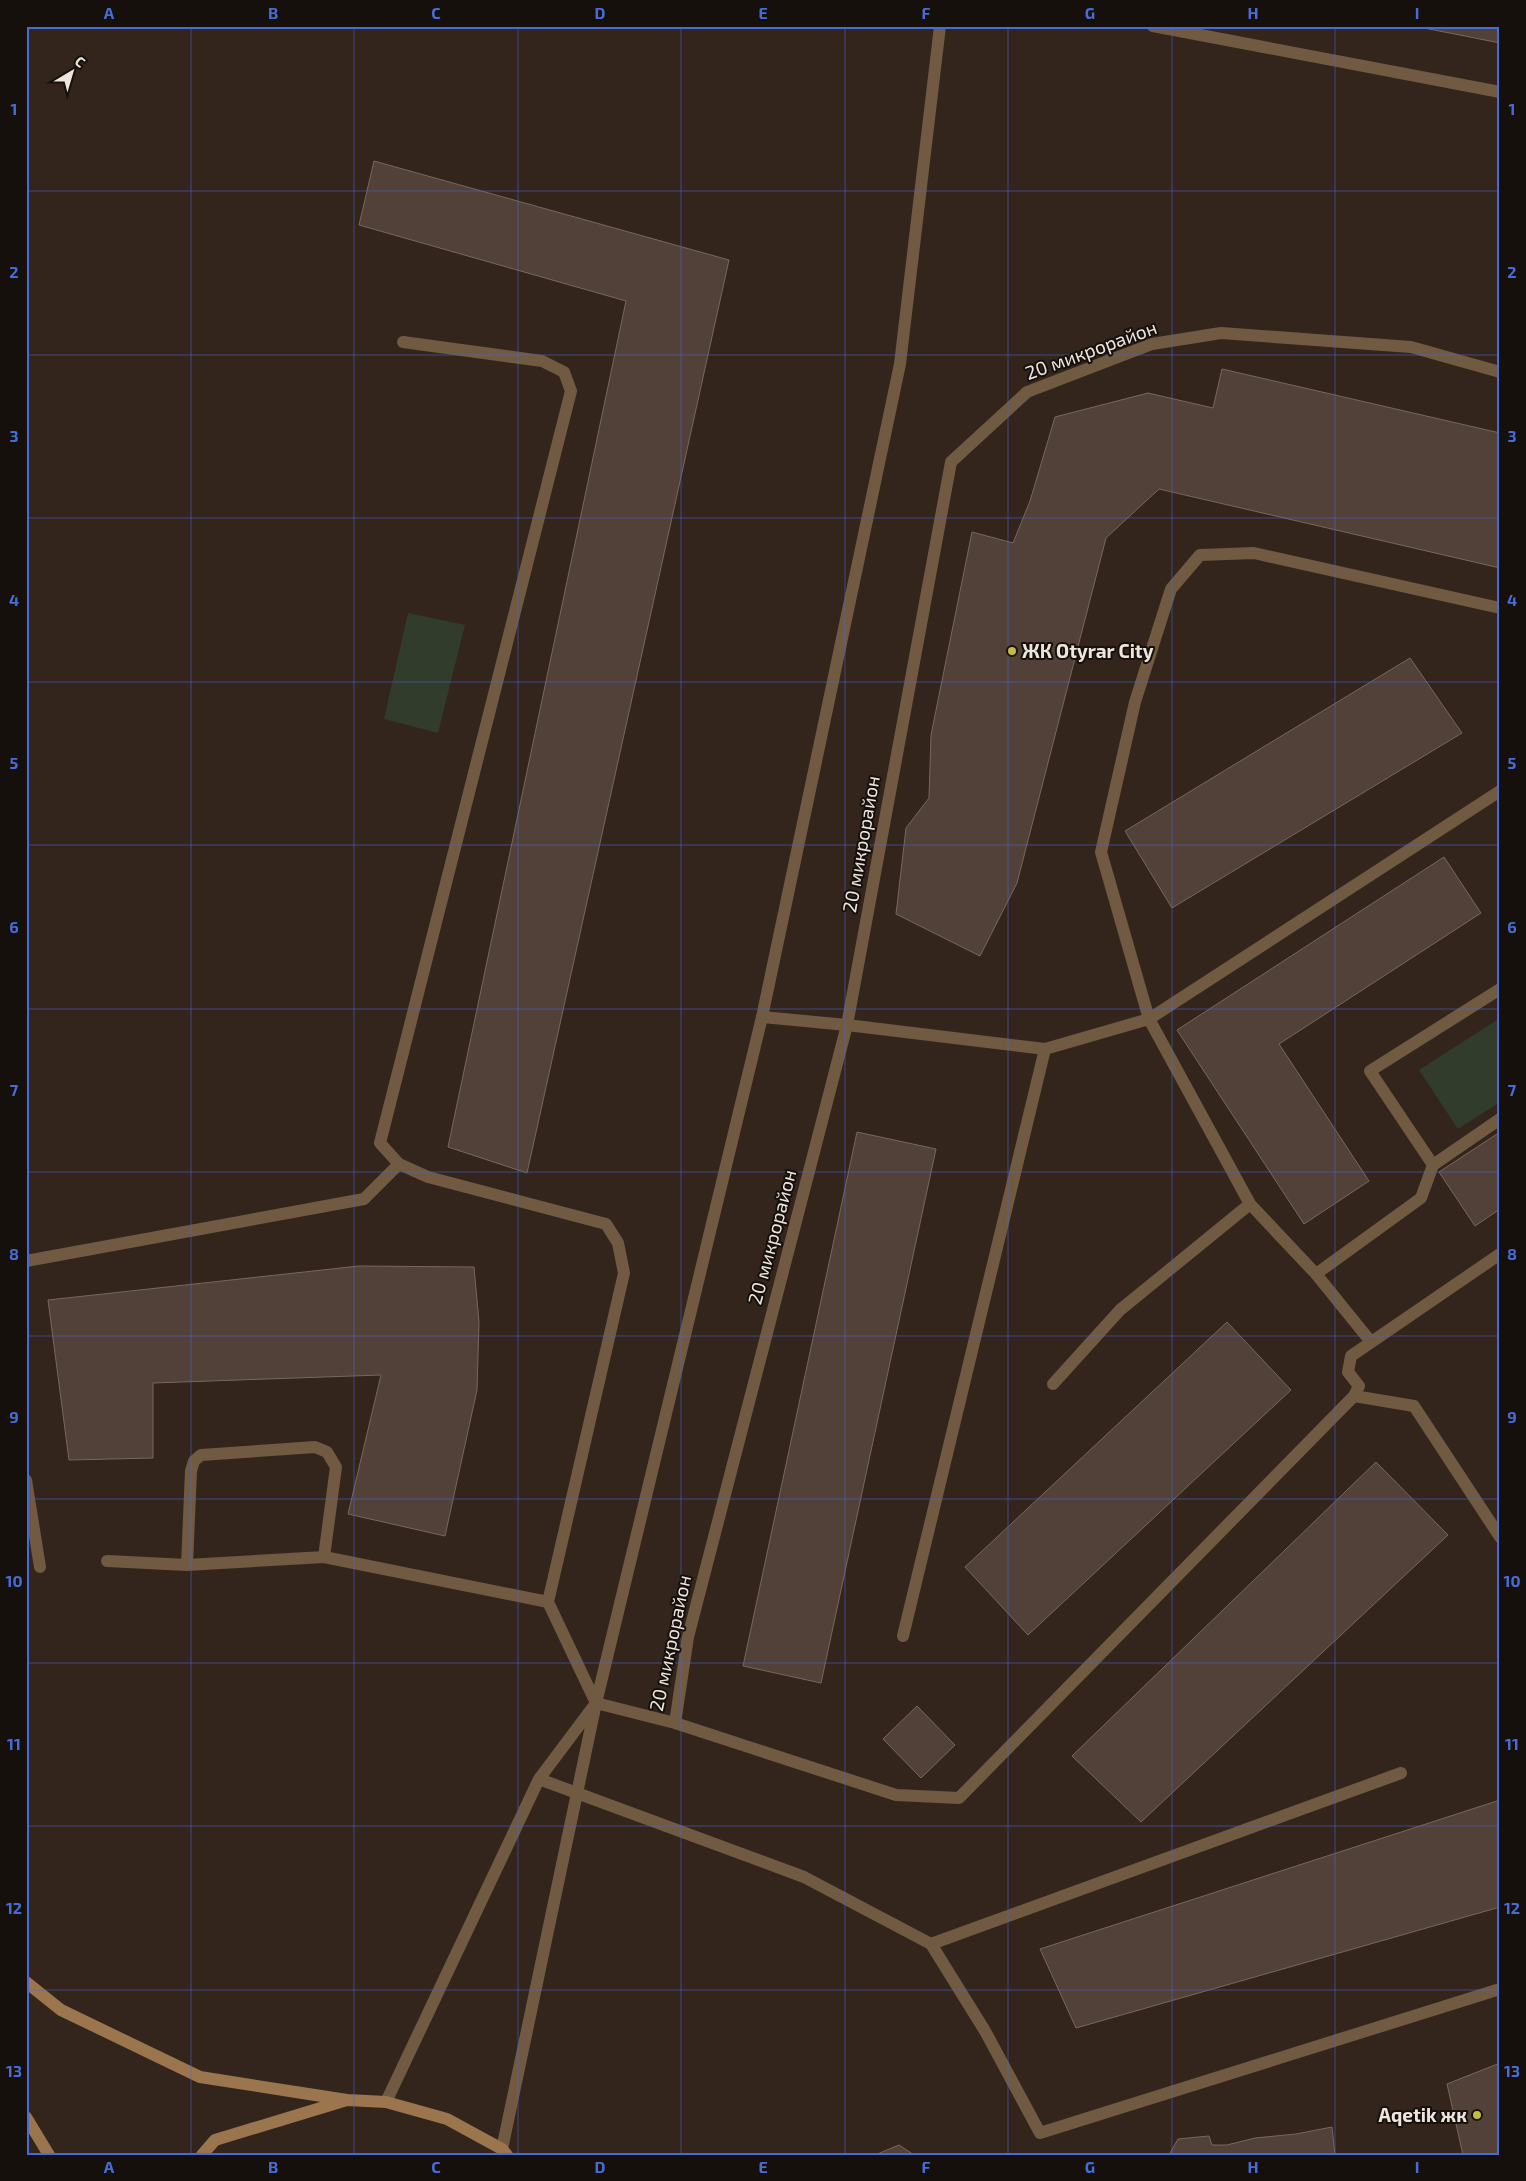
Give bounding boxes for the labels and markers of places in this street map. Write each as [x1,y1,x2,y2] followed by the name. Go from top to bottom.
[1022,639,1154,663] place label: ЖК Otyrar City
[1006,645,1018,657] marker: ЖК Otyrar City
[1379,2103,1467,2126] place label: Aqetik жк
[1471,2109,1483,2121] marker: Aqetik жк

